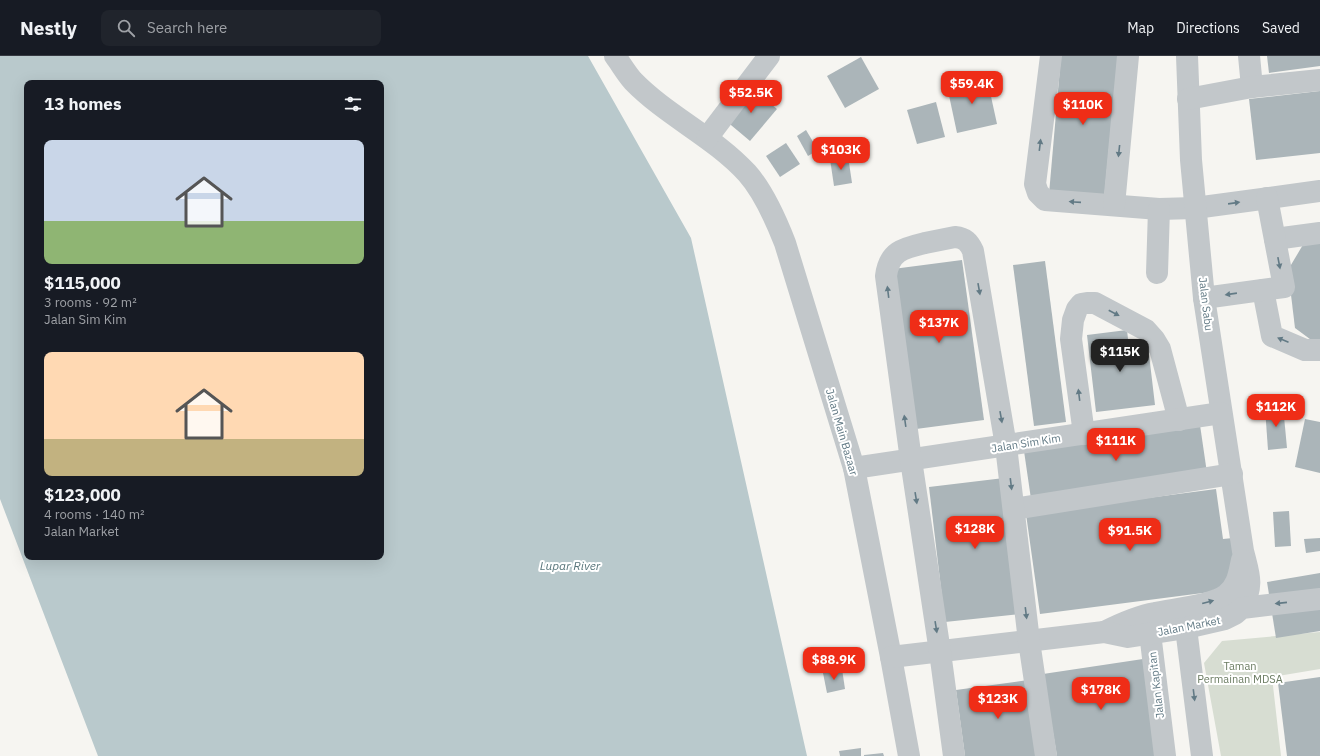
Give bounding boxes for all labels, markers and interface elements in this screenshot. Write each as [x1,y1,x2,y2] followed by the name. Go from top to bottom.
[101,10,381,46] search box
[20,16,77,40] text: Nestly
[115,17,137,39] icon: search
[147,18,227,37] text: Search here
[1127,19,1154,37] text: Map
[1176,19,1240,37] text: Directions
[1262,19,1300,37] text: Saved
[939,71,1005,105] pin: $59.4K
[950,75,994,92] text: $59.4K
[718,80,784,114] pin: $52.5K
[729,84,773,101] text: $52.5K
[1055,92,1111,126] pin: $110K
[44,93,121,115] text: 13 homes
[342,93,364,115] icon: filters
[1063,96,1103,113] text: $110K
[813,137,869,171] pin: $103K
[1037,139,1043,151] one-way arrow
[821,141,861,158] text: $103K
[1116,145,1123,157] one-way arrow
[168,166,240,238] icon: home
[1069,199,1081,206] one-way arrow
[1228,200,1240,206] one-way arrow
[1276,257,1282,269] one-way arrow
[44,272,121,294] text: $115,000
[1196,276,1216,332] street label: Jalan Sabu
[976,283,982,295] one-way arrow
[884,286,891,299] one-way arrow
[1225,291,1237,297] one-way arrow
[44,294,137,311] text: 3 rooms · 92 m²
[911,310,967,344] pin: $137K
[1109,310,1120,317] one-way arrow
[44,311,127,328] text: Jalan Sim Kim
[919,314,959,331] text: $137K
[1276,337,1288,343] one-way arrow
[1092,339,1148,373] pin: $115K
[1100,343,1140,360] text: $115K
[168,378,240,450] icon: home
[823,387,861,477] street label: Jalan Main Bazaar
[1076,389,1082,401] one-way arrow
[1248,394,1304,428] pin: $112K
[1256,398,1296,415] text: $112K
[998,411,1004,423] one-way arrow
[902,415,908,427] one-way arrow
[1088,428,1144,462] pin: $111K
[990,431,1062,455] street label: Jalan Sim Kim
[1096,432,1136,449] text: $111K
[1008,478,1014,490] one-way arrow
[44,484,121,506] text: $123,000
[913,492,919,505] one-way arrow
[44,506,145,523] text: 4 rooms · 140 m²
[947,516,1003,550] pin: $128K
[1097,518,1163,552] pin: $91.5K
[955,520,995,537] text: $128K
[1108,522,1152,539] text: $91.5K
[44,523,119,540] text: Jalan Market
[540,558,601,573] water label: Lupar River
[1202,599,1214,605] one-way arrow
[1275,600,1287,607] one-way arrow
[1023,607,1029,619] one-way arrow
[1156,613,1222,639] street label: Jalan Market
[933,621,939,633] one-way arrow
[801,647,867,681] pin: $88.9K
[812,651,856,668] text: $88.9K
[1145,651,1167,719] street label: Jalan Kapitan
[1197,659,1283,686] park label: Taman Permainan MDSA
[1073,677,1129,711] pin: $178K
[1081,681,1121,698] text: $178K
[970,686,1026,720] pin: $123K
[1191,689,1197,701] one-way arrow
[978,690,1018,707] text: $123K

